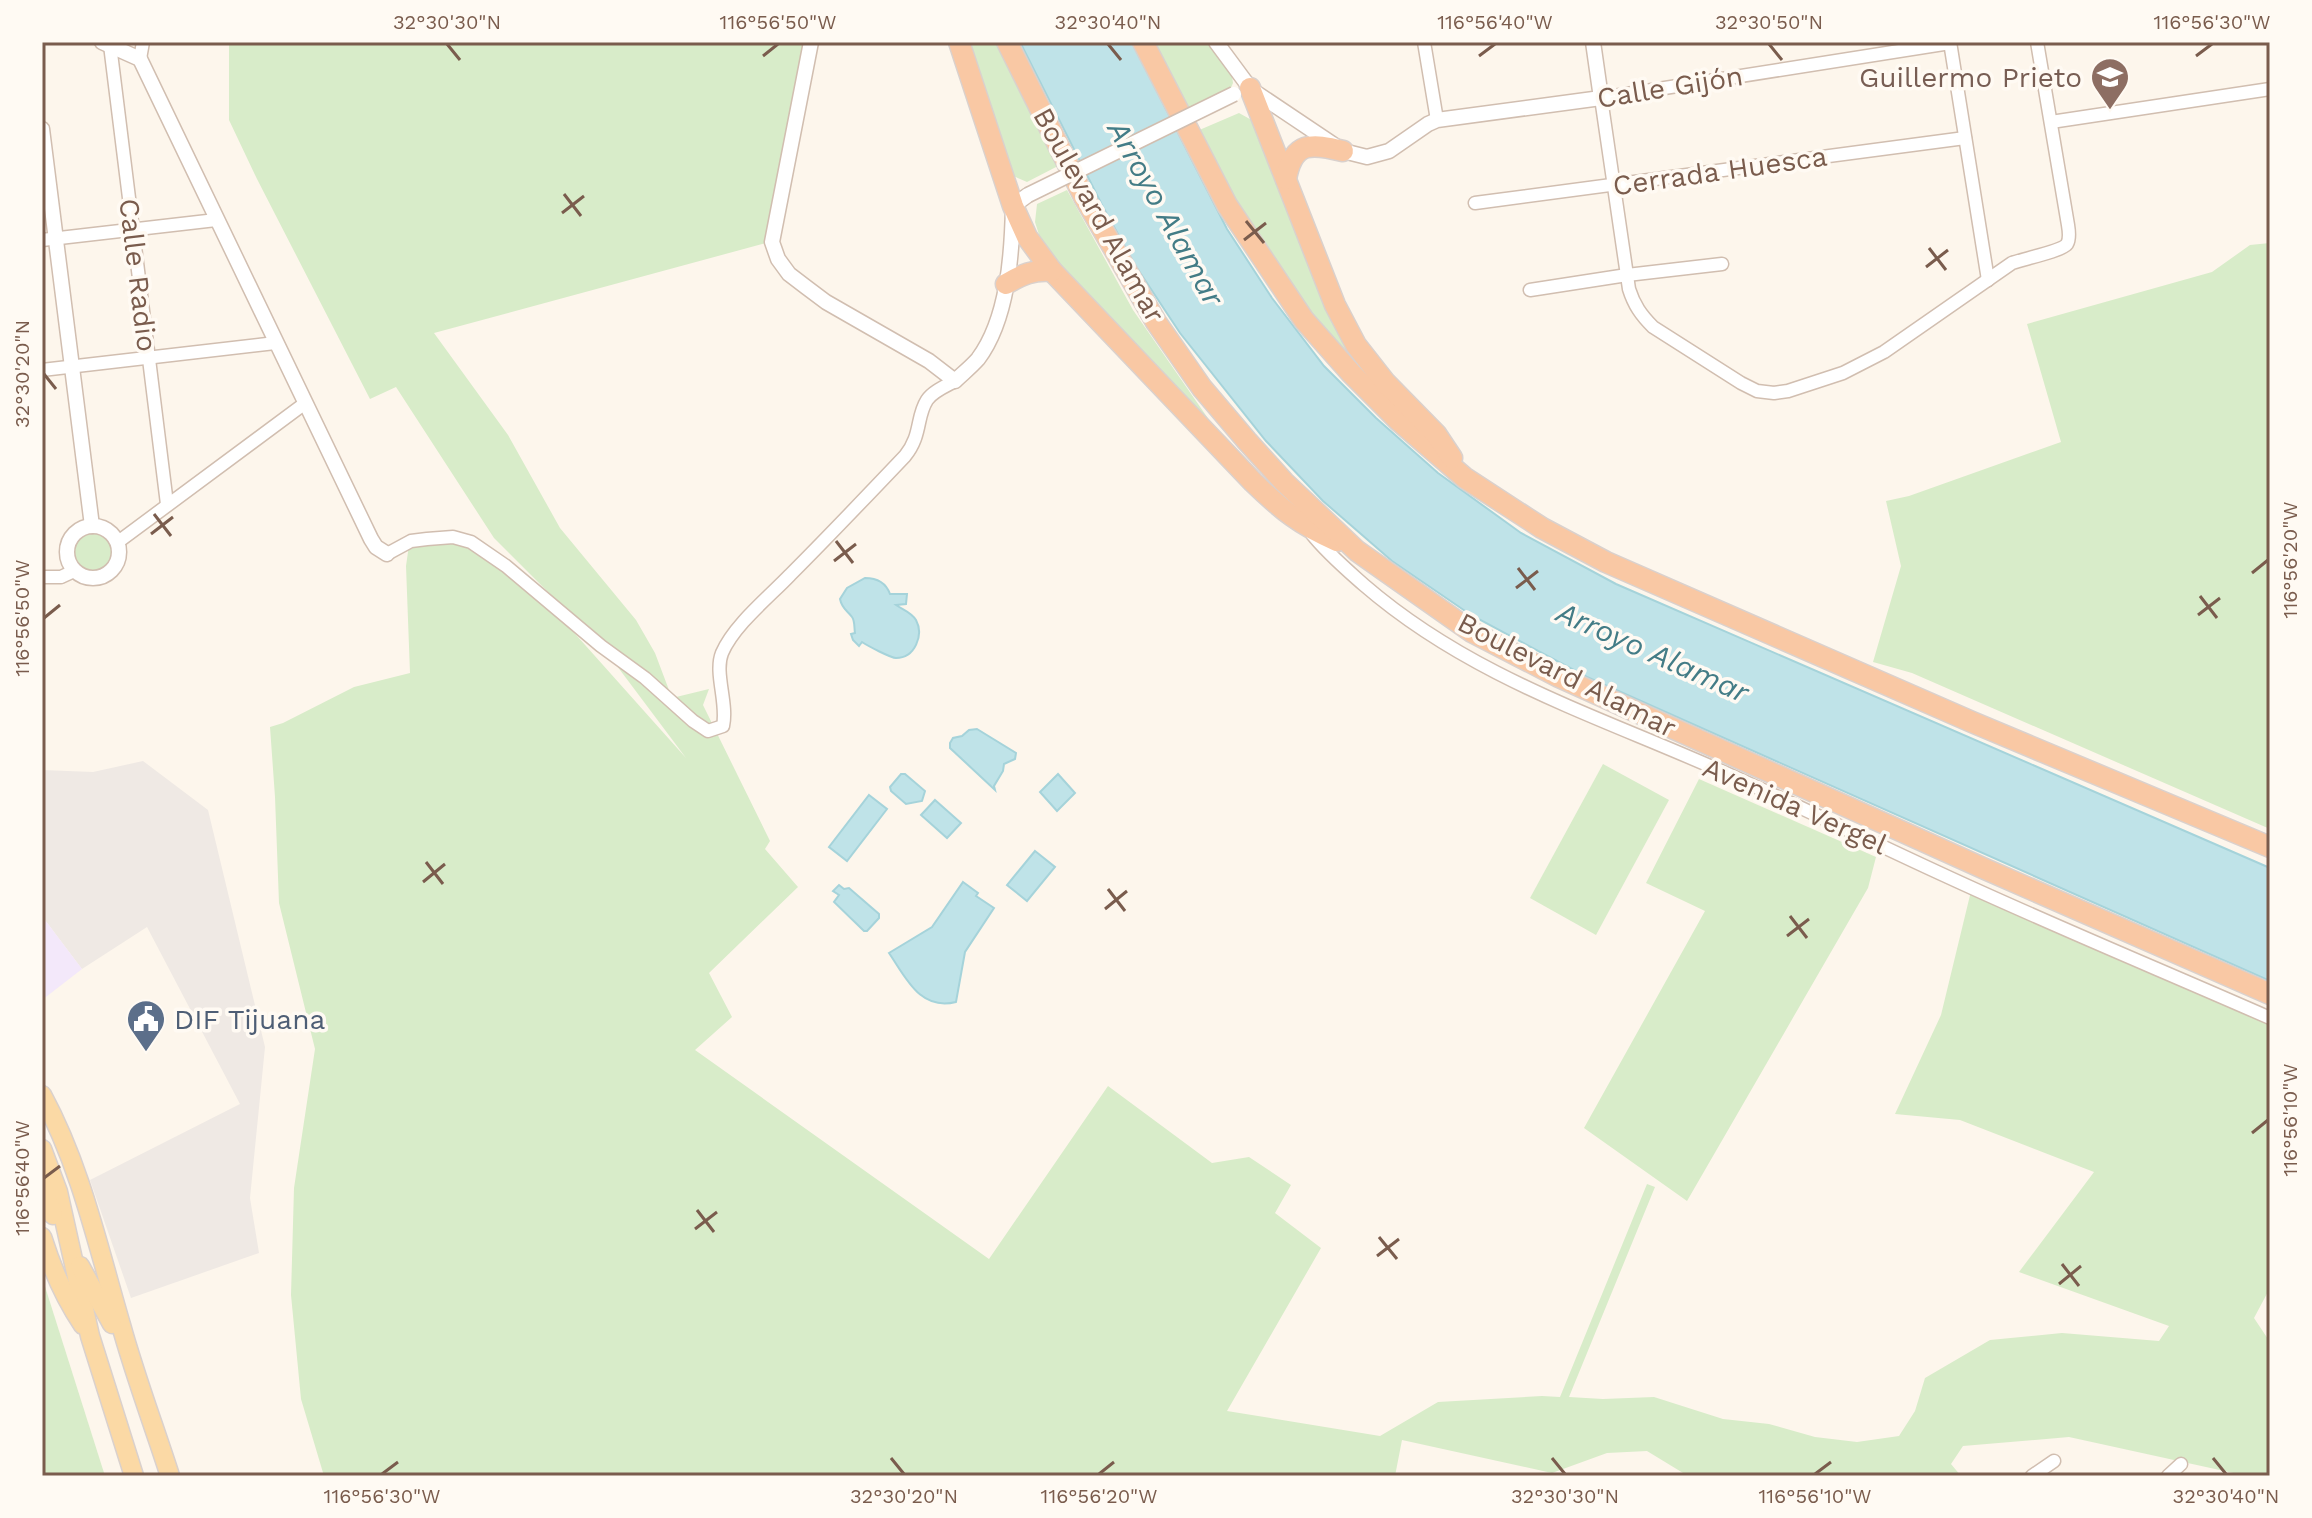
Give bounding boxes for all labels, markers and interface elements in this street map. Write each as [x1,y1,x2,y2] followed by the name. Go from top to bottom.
[393,10,501,34] text: 32°30'30"N
[720,10,836,34] text: 116°56'50"W
[1055,10,1161,34] text: 32°30'40"N
[1437,10,1553,34] text: 116°56'40"W
[1715,10,1823,34] text: 32°30'50"N
[2154,10,2270,34] text: 116°56'30"W
[2089,56,2131,111] school or university icon: Guillermo Prieto
[1595,59,1745,115] street label: Calle Gijón
[1859,61,2082,94] place label: Guillermo Prieto
[1026,102,1172,328] street label: Boulevard Alamar
[1100,113,1232,313] water label: Arroyo Alamar
[1611,140,1829,202] street label: Cerrada Huesca
[112,196,164,354] street label: Calle Radio
[10,320,34,428] text: 32°30'20"N
[2278,502,2302,618] text: 116°56'20"W
[10,560,34,676] text: 116°56'50"W
[1550,593,1756,710] water label: Arroyo Alamar
[1452,606,1682,744] street label: Boulevard Alamar
[1698,751,1892,861] street label: Avenida Vergel
[125,998,167,1053] public building icon: DIF Tijuana
[174,1003,326,1036] place label: DIF Tijuana
[2278,1064,2302,1176] text: 116°56'10"W
[10,1120,34,1236] text: 116°56'40"W
[324,1484,440,1508] text: 116°56'30"W
[850,1484,958,1508] text: 32°30'20"N
[1041,1484,1157,1508] text: 116°56'20"W
[1511,1484,1619,1508] text: 32°30'30"N
[1759,1484,1871,1508] text: 116°56'10"W
[2173,1484,2279,1508] text: 32°30'40"N

